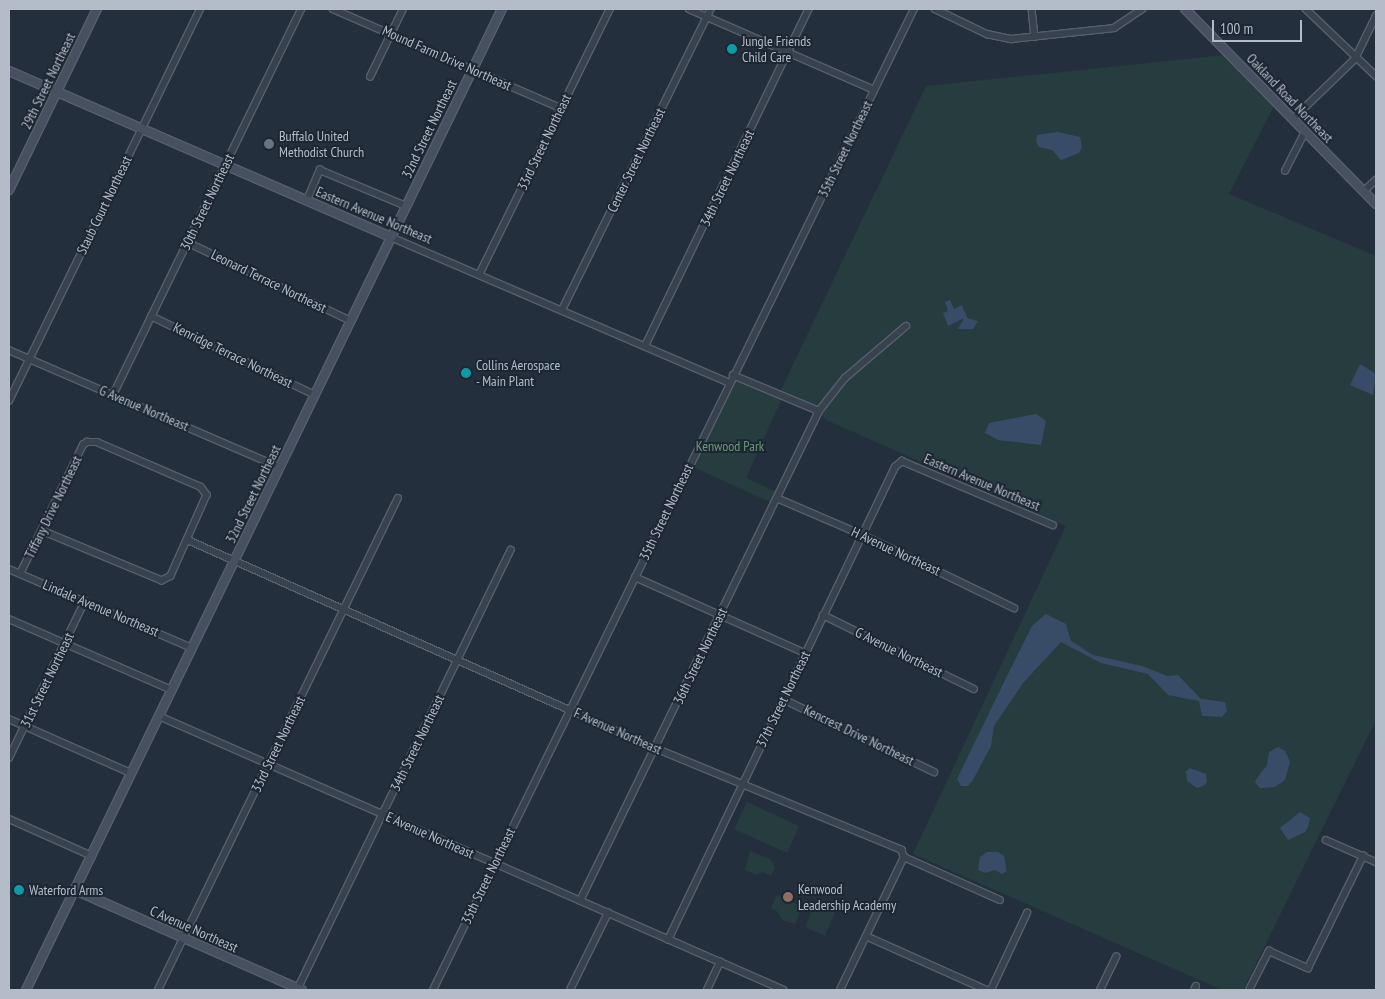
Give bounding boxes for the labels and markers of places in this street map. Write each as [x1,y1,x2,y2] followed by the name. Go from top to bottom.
[742,33,811,65] place label: Jungle Friends Child Care
[726,43,738,55] marker: Jungle Friends Child Care
[279,128,364,160] place label: Buffalo United Methodist Church
[263,138,275,150] marker: Buffalo United Methodist Church
[476,357,561,390] place label: Collins Aerospace - Main Plant
[460,367,472,379] marker: Collins Aerospace - Main Plant
[798,881,897,914] place label: Kenwood Leadership Academy
[29,882,104,898] place label: Waterford Arms
[13,884,25,896] marker: Waterford Arms
[782,891,794,903] marker: Kenwood Leadership Academy

